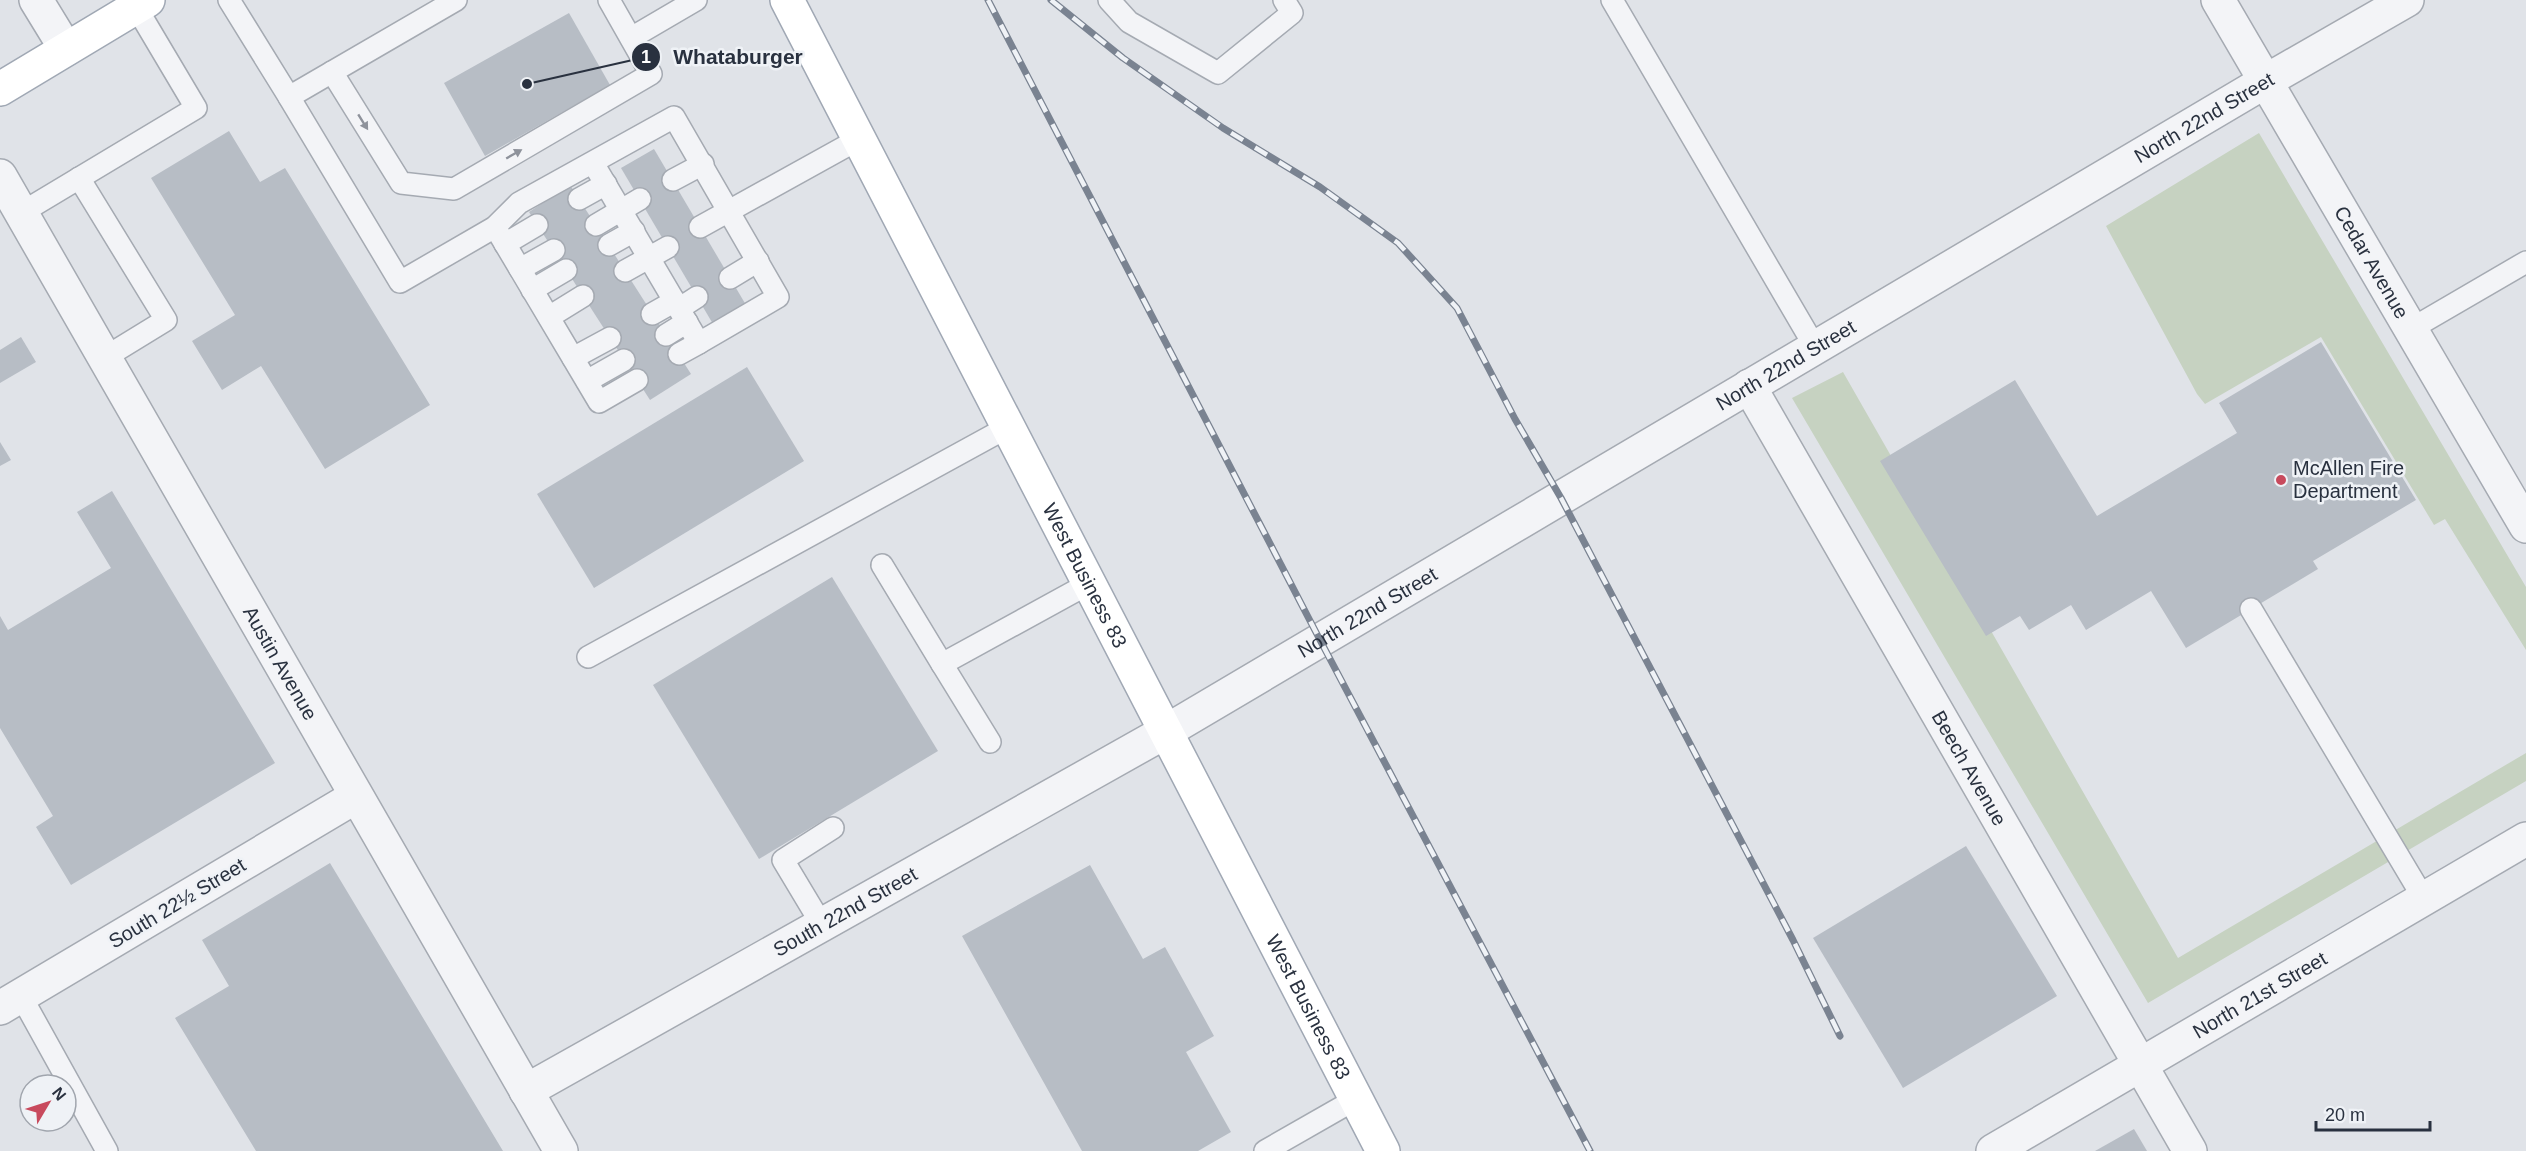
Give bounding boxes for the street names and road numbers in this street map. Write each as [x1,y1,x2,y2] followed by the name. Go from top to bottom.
[2130,68,2278,167] street label: North 22nd Street
[2330,202,2413,322] street label: Cedar Avenue
[1712,315,1860,415] street label: North 22nd Street
[1038,499,1131,651] street label: West Business 83
[1294,562,1441,662] street label: North 22nd Street
[239,602,322,724] street label: Austin Avenue
[1928,707,2011,829] street label: Beech Avenue
[105,853,250,953] street label: South 22½ Street
[769,862,921,961] street label: South 22nd Street
[1262,931,1355,1083] street label: West Business 83
[2189,947,2331,1043] street label: North 21st Street

